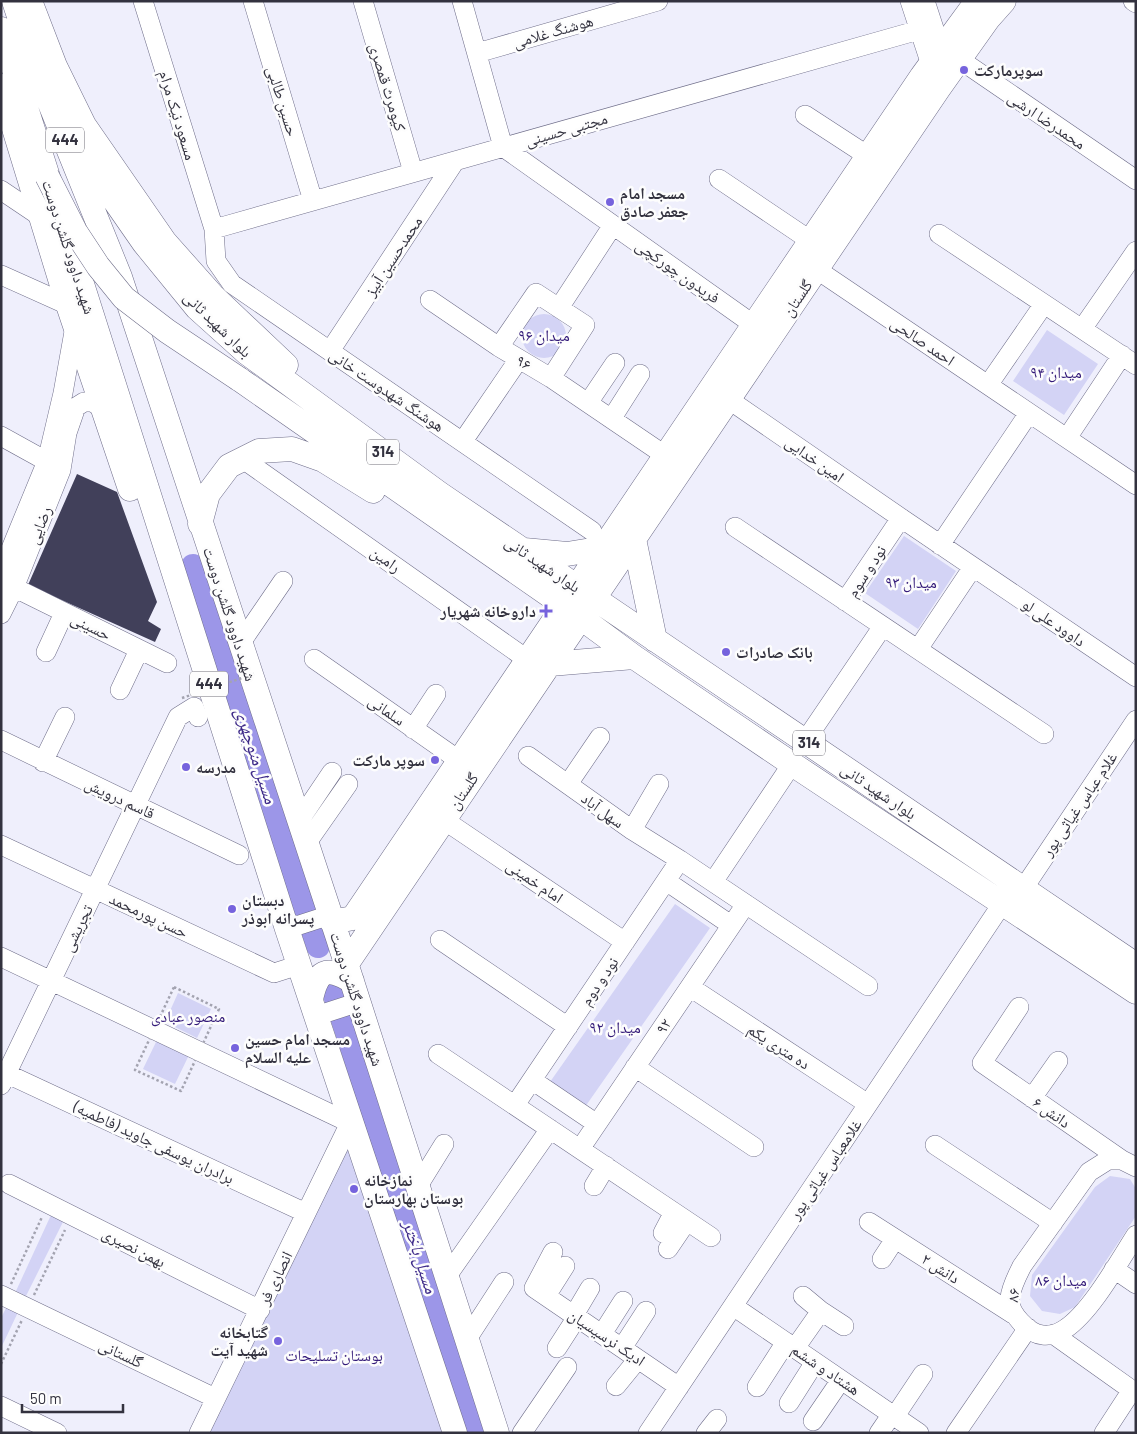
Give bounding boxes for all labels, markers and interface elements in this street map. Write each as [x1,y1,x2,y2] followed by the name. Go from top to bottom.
[511,10,596,53] street label: هوشنگ غلامی
[364,40,411,134] street label: کیومرث قمصری
[974,60,1043,80] place label: سوپرمارکت
[262,63,303,139] street label: حسین طالبی
[958,64,970,76] marker: سوپرمارکت
[154,68,201,163] street label: مسعود نیک مرام
[1004,87,1090,154] street label: محمدرضا ارشی
[522,108,610,151] street label: مجتبی حسینی
[46,128,84,152] road number: 444
[37,177,100,317] street label: شهید داوود گلشن دوست
[620,183,688,221] place label: مسجد امام جعفر صادق
[604,196,616,208] marker: مسجد امام جعفر صادق
[359,212,427,301] street label: محمدحسین آبیز
[631,235,724,308] street label: فریدون چورکچی
[777,275,818,321] street label: گلستان
[179,287,256,362] street label: بلوار شهید ثانی
[887,312,959,371] street label: احمد صالحی
[518,325,570,346] park label: میدان ۹۶
[325,344,448,437] street label: هوشنگ شهدوست خانی
[513,350,535,373] street label: ۹۶
[1030,362,1082,383] park label: میدان ۹۴
[781,431,848,487] street label: امین خدایی
[367,440,399,464] road number: 314
[22,503,57,547] street label: رضایی
[501,531,585,597] street label: بلوار شهید ثانی
[842,541,891,601] street label: نود و سوم
[366,542,405,577] street label: رامین
[198,544,261,684] street label: شهید داوود گلشن دوست
[885,572,937,593] park label: میدان ۹۳
[1018,593,1090,651] street label: داوود علی لو
[439,601,536,621] place label: داروخانه شهریار
[540,605,552,617] marker: داروخانه شهریار
[67,608,114,645] street label: حسینی
[736,642,813,662] place label: بانک صادرات
[720,646,732,658] marker: بانک صادرات
[190,672,228,696] road number: 444
[364,690,409,731] street label: سلمانی
[230,705,283,807] water label: مسیل منوچهری
[793,730,825,756] road number: 314
[1036,748,1122,861] street label: غلام عباس غیاثی ‌پور
[353,750,425,770] place label: سوپر مارکت
[429,754,441,766] marker: سوپر مارکت
[196,757,236,776] place label: مدرسه
[837,758,921,824] street label: بلوار شهید ثانی
[180,761,192,773] marker: مدرسه
[443,768,484,814] street label: گلستان
[81,773,158,824] street label: قاسم درویش
[577,788,628,833] street label: سهل آباد
[502,855,567,908] street label: امام خمینی
[106,888,192,943] street label: حسن پورمحمد
[241,890,314,928] place label: دبستان پسرانه ابوذر
[57,901,98,955] street label: تجریشی
[226,903,238,915] marker: دبستان پسرانه ابوذر
[325,929,388,1069] street label: شهید داوود گلشن دوست
[576,953,623,1010] street label: نود و دوم
[151,1006,225,1027] park label: منصور عبادی
[651,1014,674,1037] street label: ۹۲
[589,1017,641,1038] park label: میدان ۹۲
[744,1018,814,1074] street label: ده متری یکم
[245,1029,350,1069] place label: مسجد امام حسین علیه السلام
[229,1042,241,1054] marker: مسجد امام حسین علیه السلام
[1029,1092,1075,1133] street label: دانش ۶
[69,1096,238,1189] street label: برادران یوسفی جاوید (فاطمیه)
[784,1115,867,1224] street label: غلامعباس غیاثی پور
[364,1170,463,1208] place label: نمازخانه بوستان بهارستان
[348,1183,360,1195] marker: نمازخانه بوستان بهارستان
[397,1216,443,1297] water label: مسیل باختر
[98,1223,169,1272] street label: بهمن نصیری
[253,1248,297,1309] street label: انصاری فر
[918,1248,964,1289] street label: دانش ۲
[1035,1270,1087,1291] park label: میدان ۸۶
[1002,1287,1023,1303] street label: ۸۶
[564,1304,649,1371] street label: ادیک نرسیسیان
[211,1322,268,1360] place label: گتابخانه شهید آیت
[95,1334,147,1373] street label: گلستانی
[272,1335,284,1347] marker: گتابخانه شهید آیت
[787,1339,864,1400] street label: هشتاد و ششم
[285,1345,383,1366] park label: بوستان تسلیحات
[22,1382,124,1414] scale bar
[30,1389,62,1407] text: 50 m

